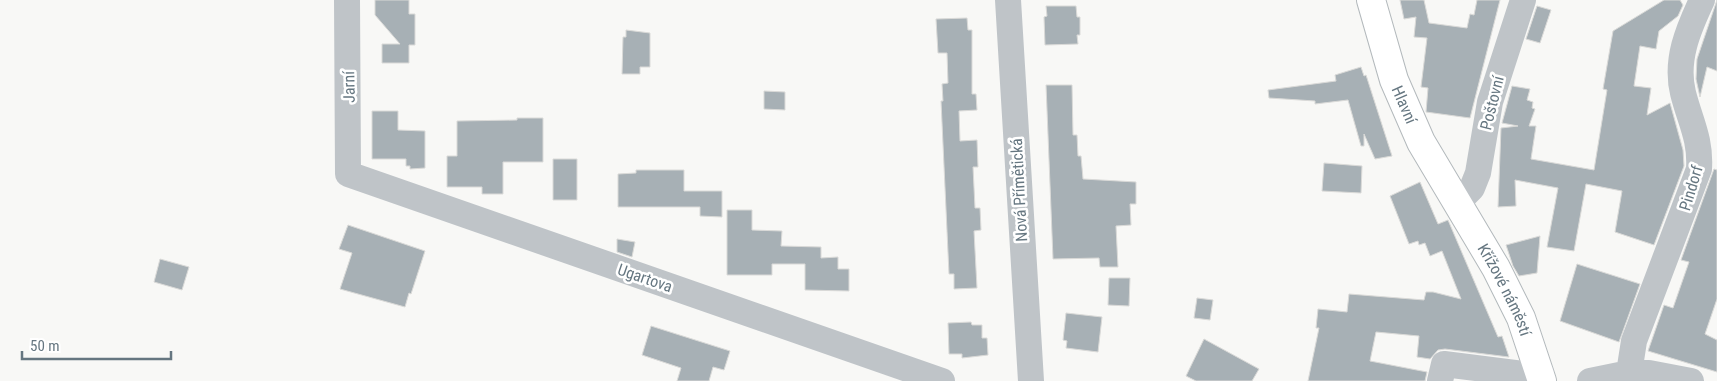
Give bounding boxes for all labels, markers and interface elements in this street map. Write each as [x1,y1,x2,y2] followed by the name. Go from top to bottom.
[339,70,359,103] street label: Jarní
[1476,73,1508,132] street label: Poštovní
[1388,83,1422,128] street label: Hlavní
[1007,138,1031,242] street label: Nová Přímětická
[1675,163,1707,213] street label: Pindorf
[1474,240,1536,339] street label: Křížové náměstí
[615,260,675,296] street label: Ugartova
[22,328,171,360] scale bar
[30,337,60,355] text: 50 m

